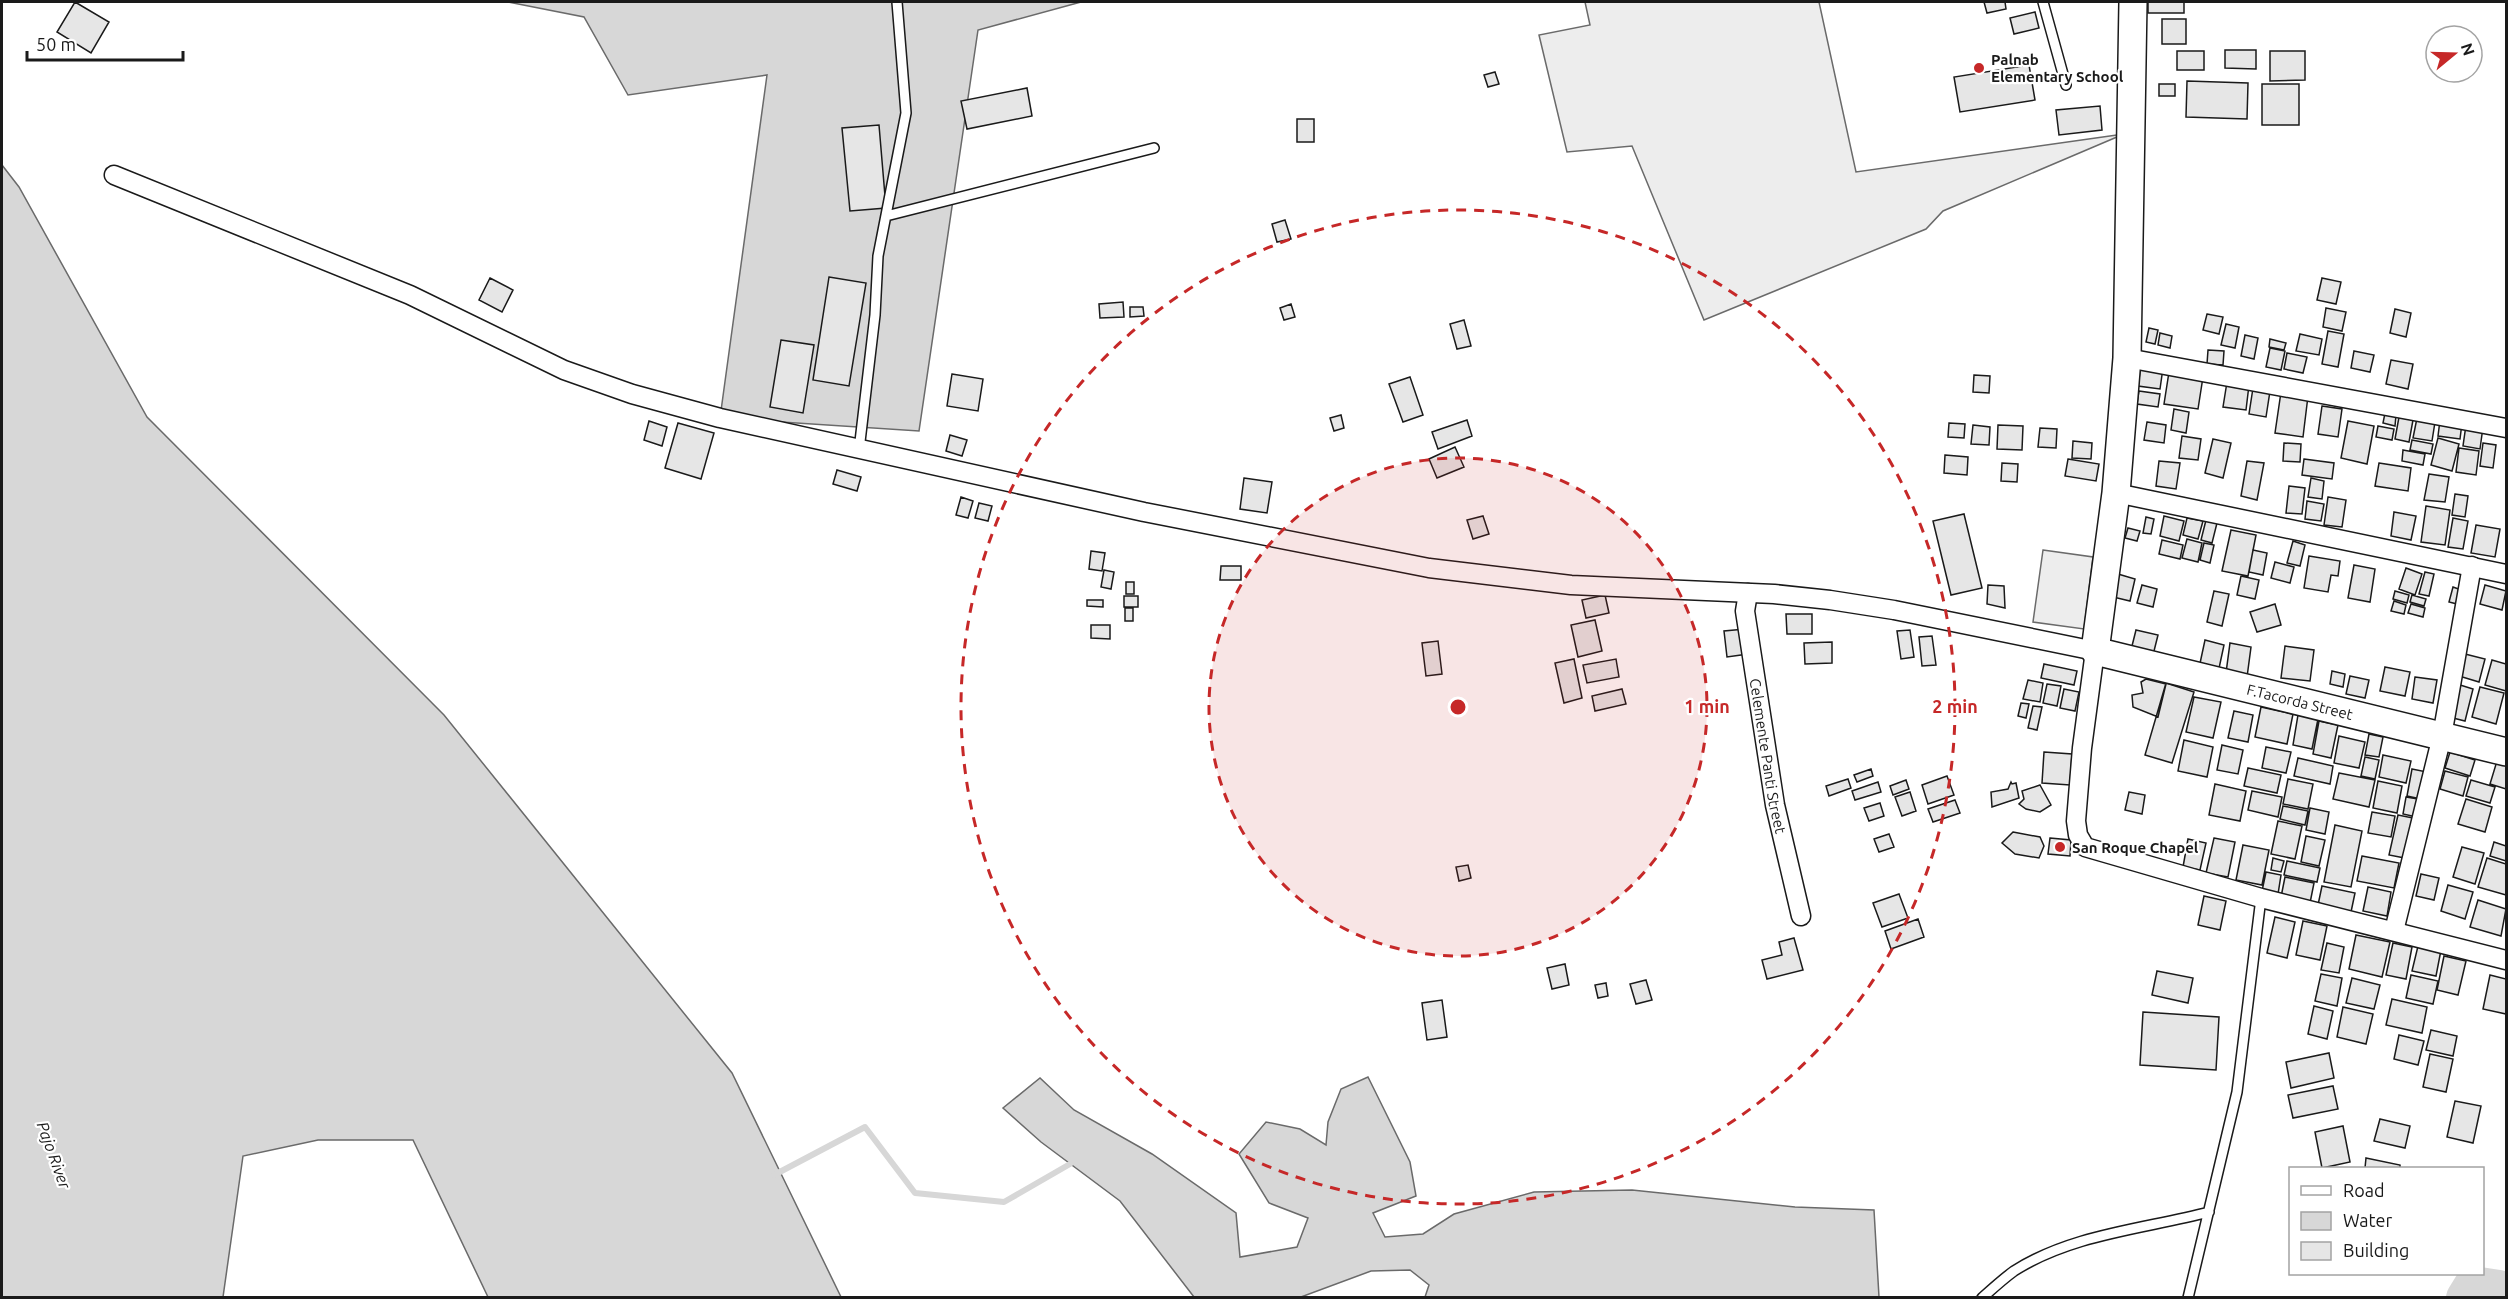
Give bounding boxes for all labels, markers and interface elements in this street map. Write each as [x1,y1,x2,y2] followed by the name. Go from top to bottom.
[27,24,183,62] scale bar
[2424,24,2484,84] north arrow
[36,34,76,54] text: 50 m
[2458,41,2479,58] text: N
[1991,51,2124,85] place label: Palnab Elementary School
[1972,61,1986,75] marker: Palnab Elementary School
[1747,677,1790,835] street label: Celemente Panti Street
[2245,680,2355,723] street label: F.Tacorda Street
[1684,696,1730,716] text: 1 min
[1932,696,1978,716] text: 2 min
[1448,697,1468,717] centre of rings
[2072,839,2199,856] place label: San Roque Chapel
[2053,840,2067,854] marker: San Roque Chapel
[34,1119,75,1192] water label: Pajo River
[2289,1167,2484,1275] legend
[2343,1180,2385,1200] text: Road
[2343,1210,2393,1230] text: Water
[2343,1240,2409,1260] text: Building

